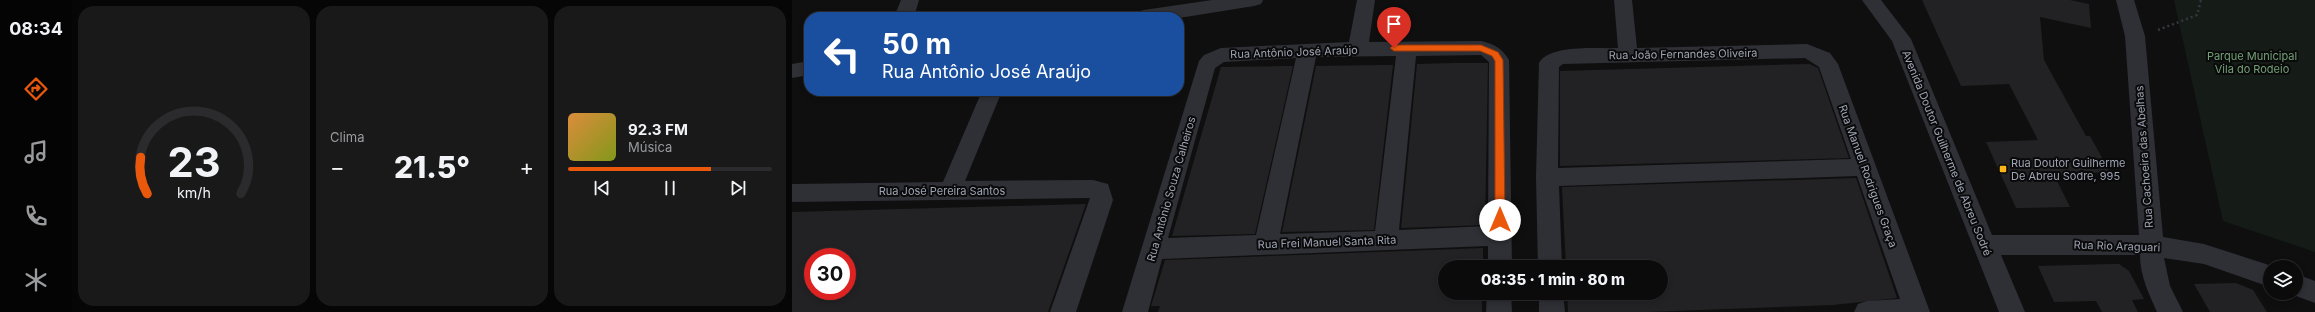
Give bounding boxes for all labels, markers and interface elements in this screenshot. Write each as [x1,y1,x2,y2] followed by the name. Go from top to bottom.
[1377,7.0,1411,48] pin
[1383,13,1405,35] icon: arrive
[9,18,63,39] text: 08:34
[882,27,951,61] text: 50 m
[816,28,868,80] icon: left
[1230,43,1358,61] street label: Rua Antônio José Araújo
[1608,46,1758,62] street label: Rua João Fernandes Oliveira
[1899,48,1995,258] street label: Avenida Doutor Guilherme de Abreu Sodré
[2207,49,2297,76] park label: Parque Municipal Vila do Rodeio
[882,61,1091,82] text: Rua Antônio José Araújo
[22,75,50,103] icon: directions
[2132,85,2156,229] street label: Rua Cachoeira das Abelhas
[1836,103,1900,249] street label: Rua Manuel Rodrigues Graça
[1144,115,1198,263] street label: Rua Antônio Souza Calheiros
[628,120,688,139] text: 92.3 FM
[330,129,364,145] text: Clima
[167,137,221,187] text: 23
[22,138,50,166] icon: music
[628,139,672,155] text: Música
[394,149,470,185] text: 21.5°
[330,154,345,180] text: −
[519,154,534,180] text: +
[2011,156,2126,183] place label: Rua Doutor Guilherme De Abreu Sodre, 995
[1998,164,2008,174] marker: Rua Doutor Guilherme De Abreu Sodre, 995
[591,177,613,199] icon: previous
[659,177,681,199] icon: pause
[727,177,749,199] icon: next
[177,184,211,201] text: km/h
[879,184,1005,198] street label: Rua José Pereira Santos
[1479,199,1521,241] position arrow
[22,202,50,230] icon: phone
[1257,233,1397,251] street label: Rua Frei Manuel Santa Rita
[2073,237,2161,255] street label: Rua Rio Araguari
[804,248,856,300] speed limit sign: 30
[2263,260,2303,300] map controls
[2263,260,2303,300] button: layers
[22,266,50,294] icon: climate
[1481,270,1625,289] text: 08:35 · 1 min · 80 m

